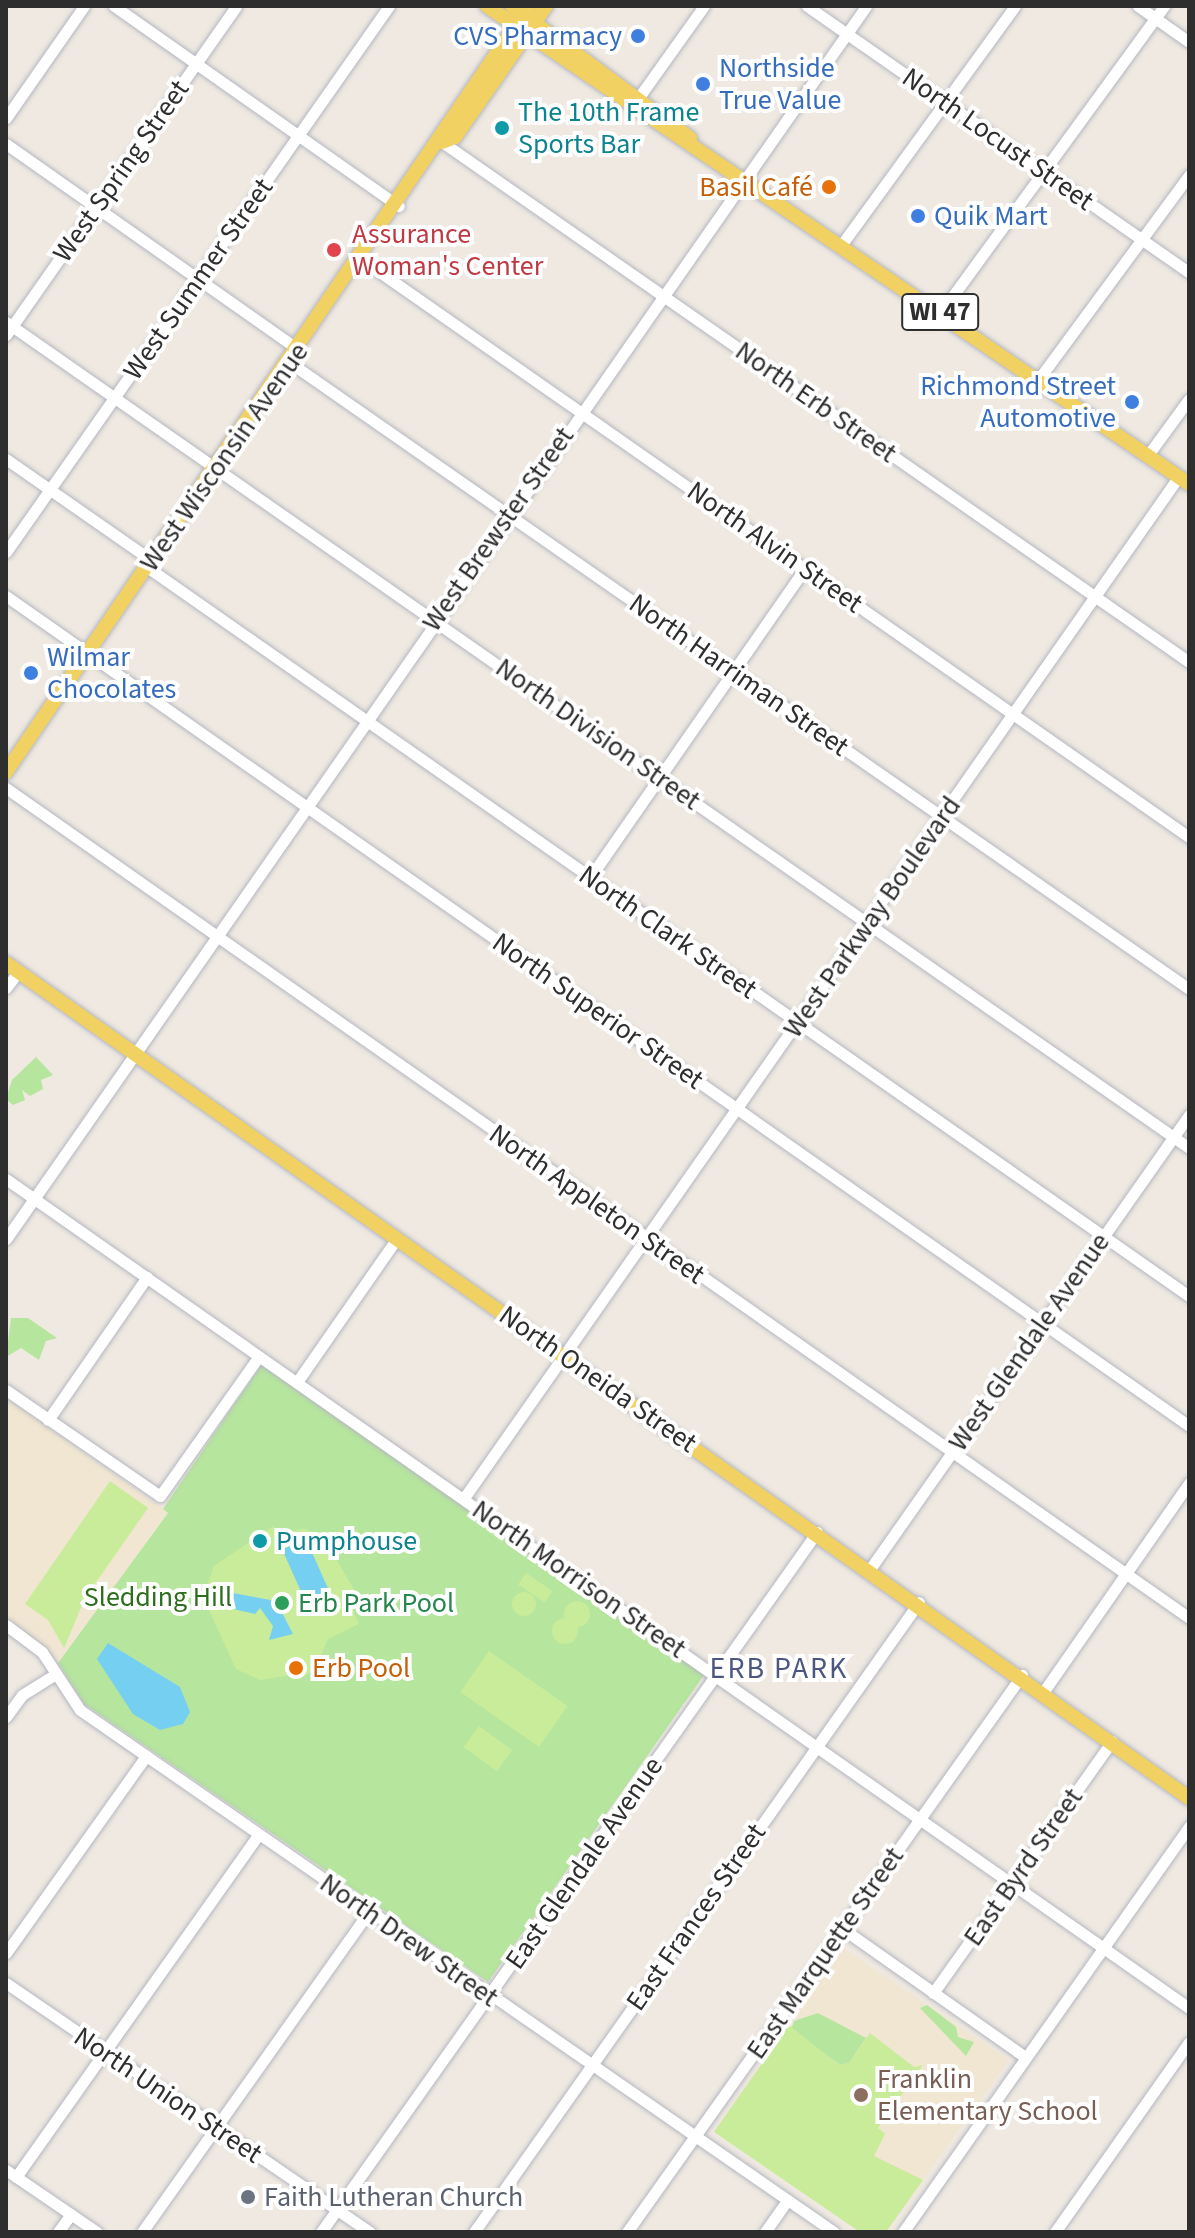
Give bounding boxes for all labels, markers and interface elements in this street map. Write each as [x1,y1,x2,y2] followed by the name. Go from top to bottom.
[453,19,622,53] place label: CVS Pharmacy
[629,27,647,45] marker: CVS Pharmacy
[719,51,841,117] place label: Northside True Value
[896,60,1100,218] street label: North Locust Street
[46,74,196,268] street label: West Spring Street
[694,75,712,93] marker: Northside True Value
[518,95,699,161] place label: The 10th Frame Sports Bar
[493,119,511,137] marker: The 10th Frame Sports Bar
[699,170,813,204] place label: Basil Café
[116,172,280,386] street label: West Summer Street
[820,178,838,196] marker: Basil Café
[934,199,1048,233] place label: Quik Mart
[909,207,927,225] marker: Quik Mart
[352,217,543,283] place label: Assurance Woman's Center
[323,239,345,261] marker: Assurance Woman's Center
[900,290,980,334] road number: WI 47
[729,334,903,470] street label: North Erb Street
[132,336,316,578] street label: West Wisconsin Avenue
[920,369,1116,435] place label: Richmond Street Automotive
[1123,393,1141,411] marker: Richmond Street Automotive
[415,420,581,638] street label: West Brewster Street
[681,474,869,620] street label: North Alvin Street
[623,587,855,763] street label: North Harriman Street
[47,640,176,706] place label: Wilmar Chocolates
[489,651,707,817] street label: North Division Street
[22,664,40,682] marker: Wilmar Chocolates
[776,790,968,1044] street label: West Parkway Boulevard
[572,858,764,1006] street label: North Clark Street
[486,925,710,1097] street label: North Superior Street
[483,1117,711,1291] street label: North Appleton Street
[941,1227,1117,1457] street label: West Glendale Avenue
[493,1298,703,1460] street label: North Oneida Street
[466,1493,692,1665] street label: North Morrison Street
[276,1524,417,1558] place label: Pumphouse
[251,1532,269,1550] marker: Pumphouse
[84,1580,232,1614] park label: Sledding Hill
[298,1586,454,1620] place label: Erb Park Pool
[273,1594,291,1612] marker: Erb Park Pool
[312,1651,410,1685] place label: Erb Pool
[710,1651,848,1687] district label: ERB PARK
[287,1659,305,1677] marker: Erb Pool
[498,1750,670,1976] street label: East Glendale Avenue
[956,1782,1090,1952] street label: East Byrd Street
[619,1817,773,2017] street label: East Frances Street
[739,1841,911,2065] street label: East Marquette Street
[313,1866,505,2014] street label: North Drew Street
[67,2020,269,2170] street label: North Union Street
[877,2062,1098,2128] place label: Franklin Elementary School
[852,2086,870,2104] marker: Franklin Elementary School
[264,2180,523,2214] place label: Faith Lutheran Church
[239,2188,257,2206] marker: Faith Lutheran Church

